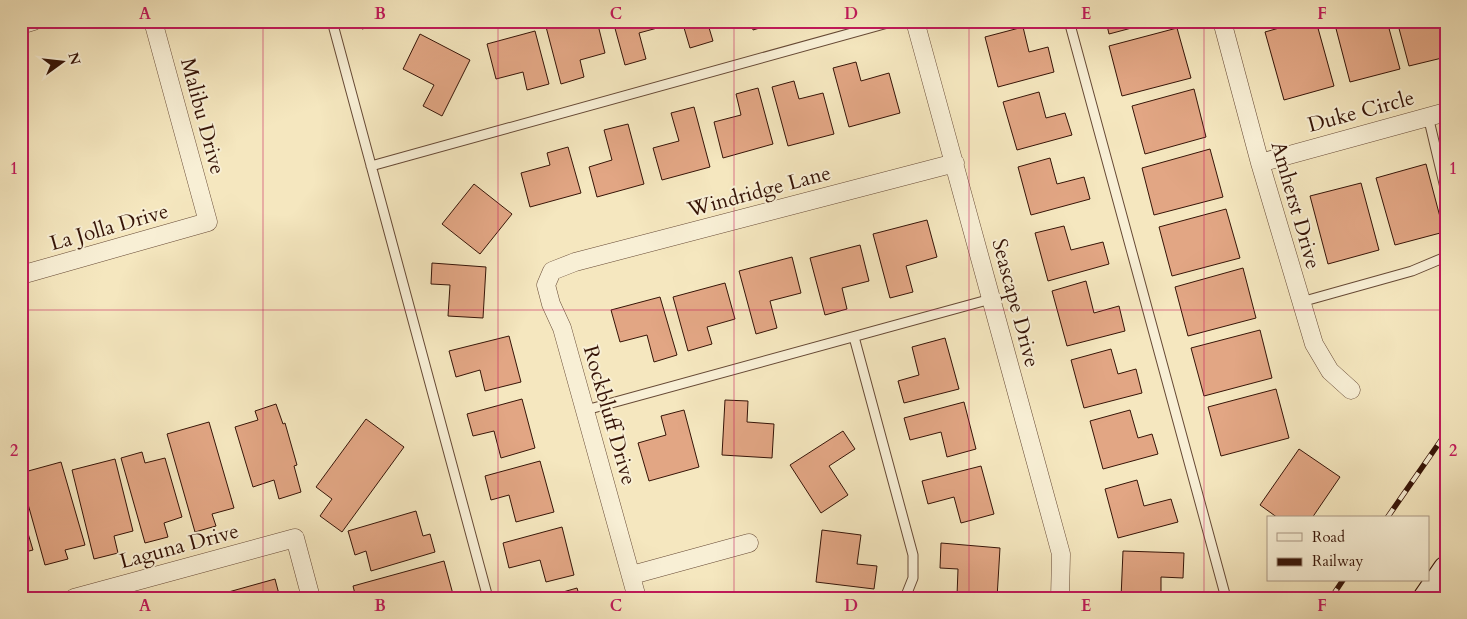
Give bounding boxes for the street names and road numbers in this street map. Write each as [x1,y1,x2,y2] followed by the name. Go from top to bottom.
[173,55,232,178] street label: Malibu Drive
[1305,83,1418,140] street label: Duke Circle
[1263,138,1328,272] street label: Amherst Drive
[683,158,834,225] street label: Windridge Lane
[46,197,172,258] street label: La Jolla Drive
[984,236,1047,371] street label: Seascape Drive
[576,342,643,488] street label: Rockbluff Drive
[116,517,242,576] street label: Laguna Drive

